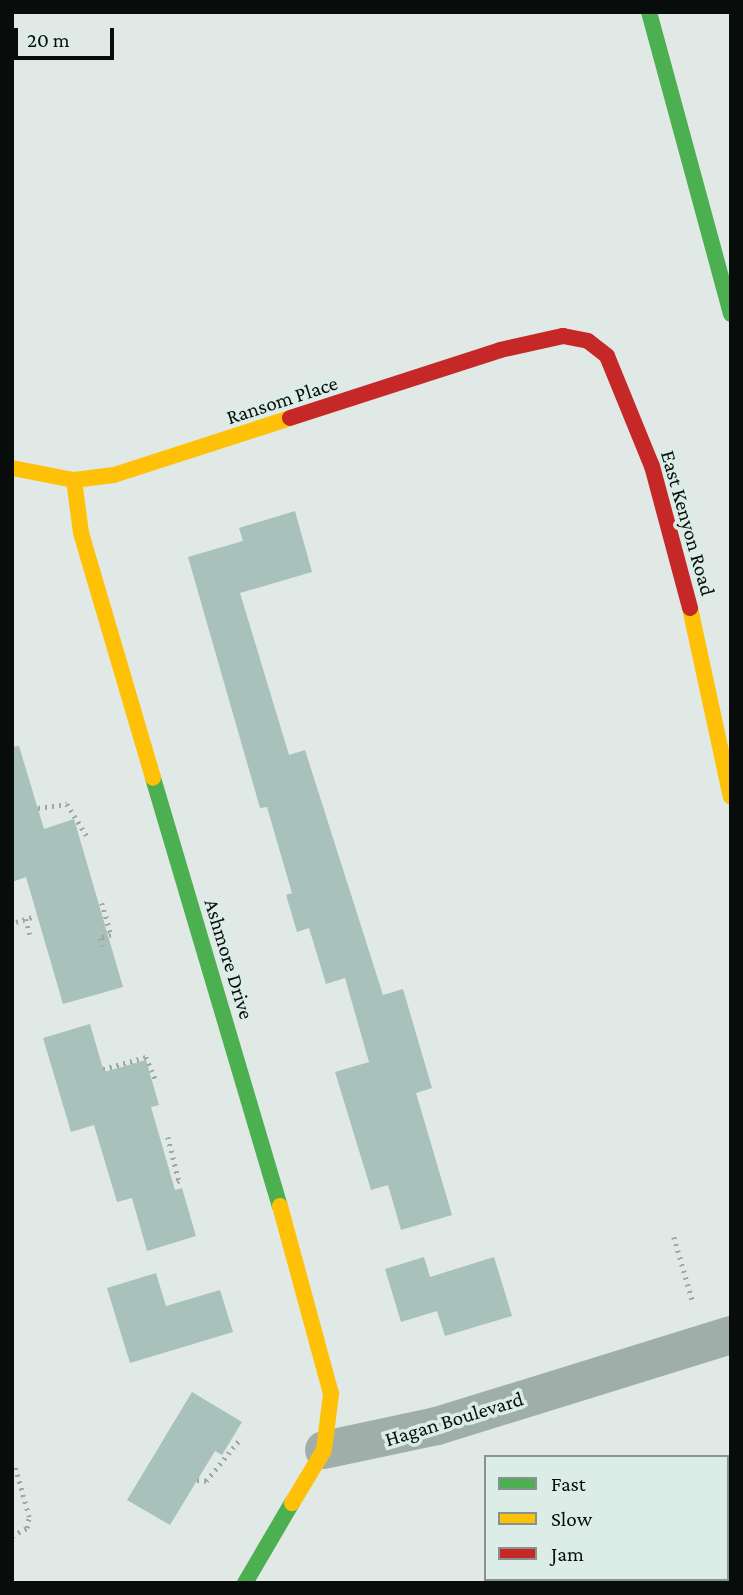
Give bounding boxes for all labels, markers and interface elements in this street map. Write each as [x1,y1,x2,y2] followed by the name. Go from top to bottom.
[18,14,117,58] scale bar
[27,28,70,52] text: 20 m
[223,370,341,430] street label: Ransom Place
[655,447,721,599] street label: East Kenyon Road
[199,896,259,1022] street label: Ashmore Drive
[382,1386,526,1452] street label: Hagan Boulevard
[484,1455,729,1581] legend
[551,1472,586,1496] text: Fast
[551,1507,592,1531] text: Slow
[551,1542,584,1566] text: Jam

